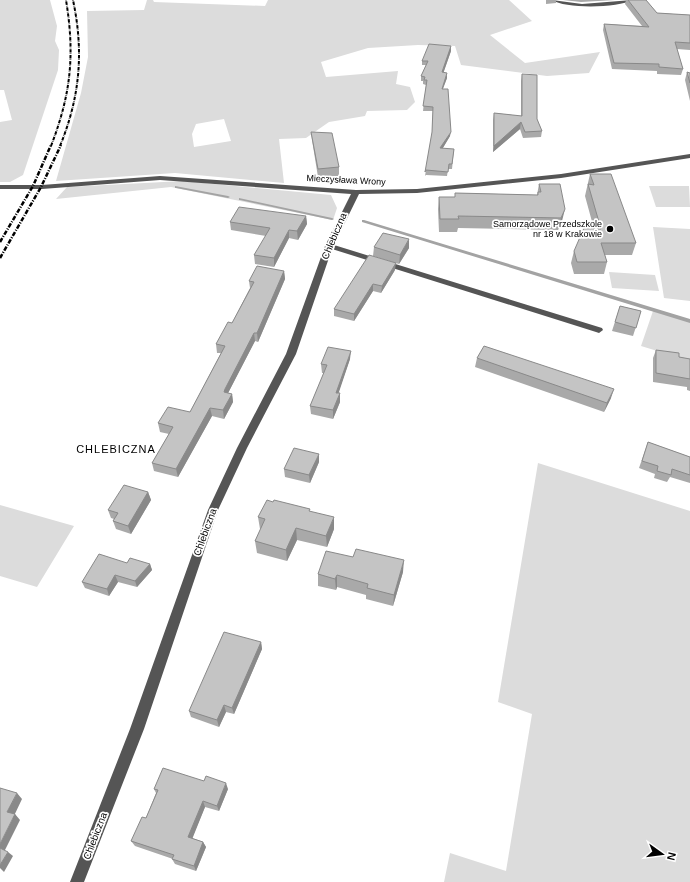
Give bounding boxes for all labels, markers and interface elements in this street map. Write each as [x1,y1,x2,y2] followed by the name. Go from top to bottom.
[306,173,386,187] street label: Mieczysława Wrony
[319,211,349,261] street label: Chlebiczna
[493,219,602,239] place label: Samorządowe Przedszkole nr 18 w Krakowie
[605,224,615,234] marker: Samorządowe Przedszkole nr 18 w Krakowie
[76,443,156,455] district label: CHLEBICZNA
[191,506,219,557] street label: Chlebiczna
[81,811,109,861] street label: Chlebiczna
[642,834,682,874] north arrow
[665,851,678,862] text: N

